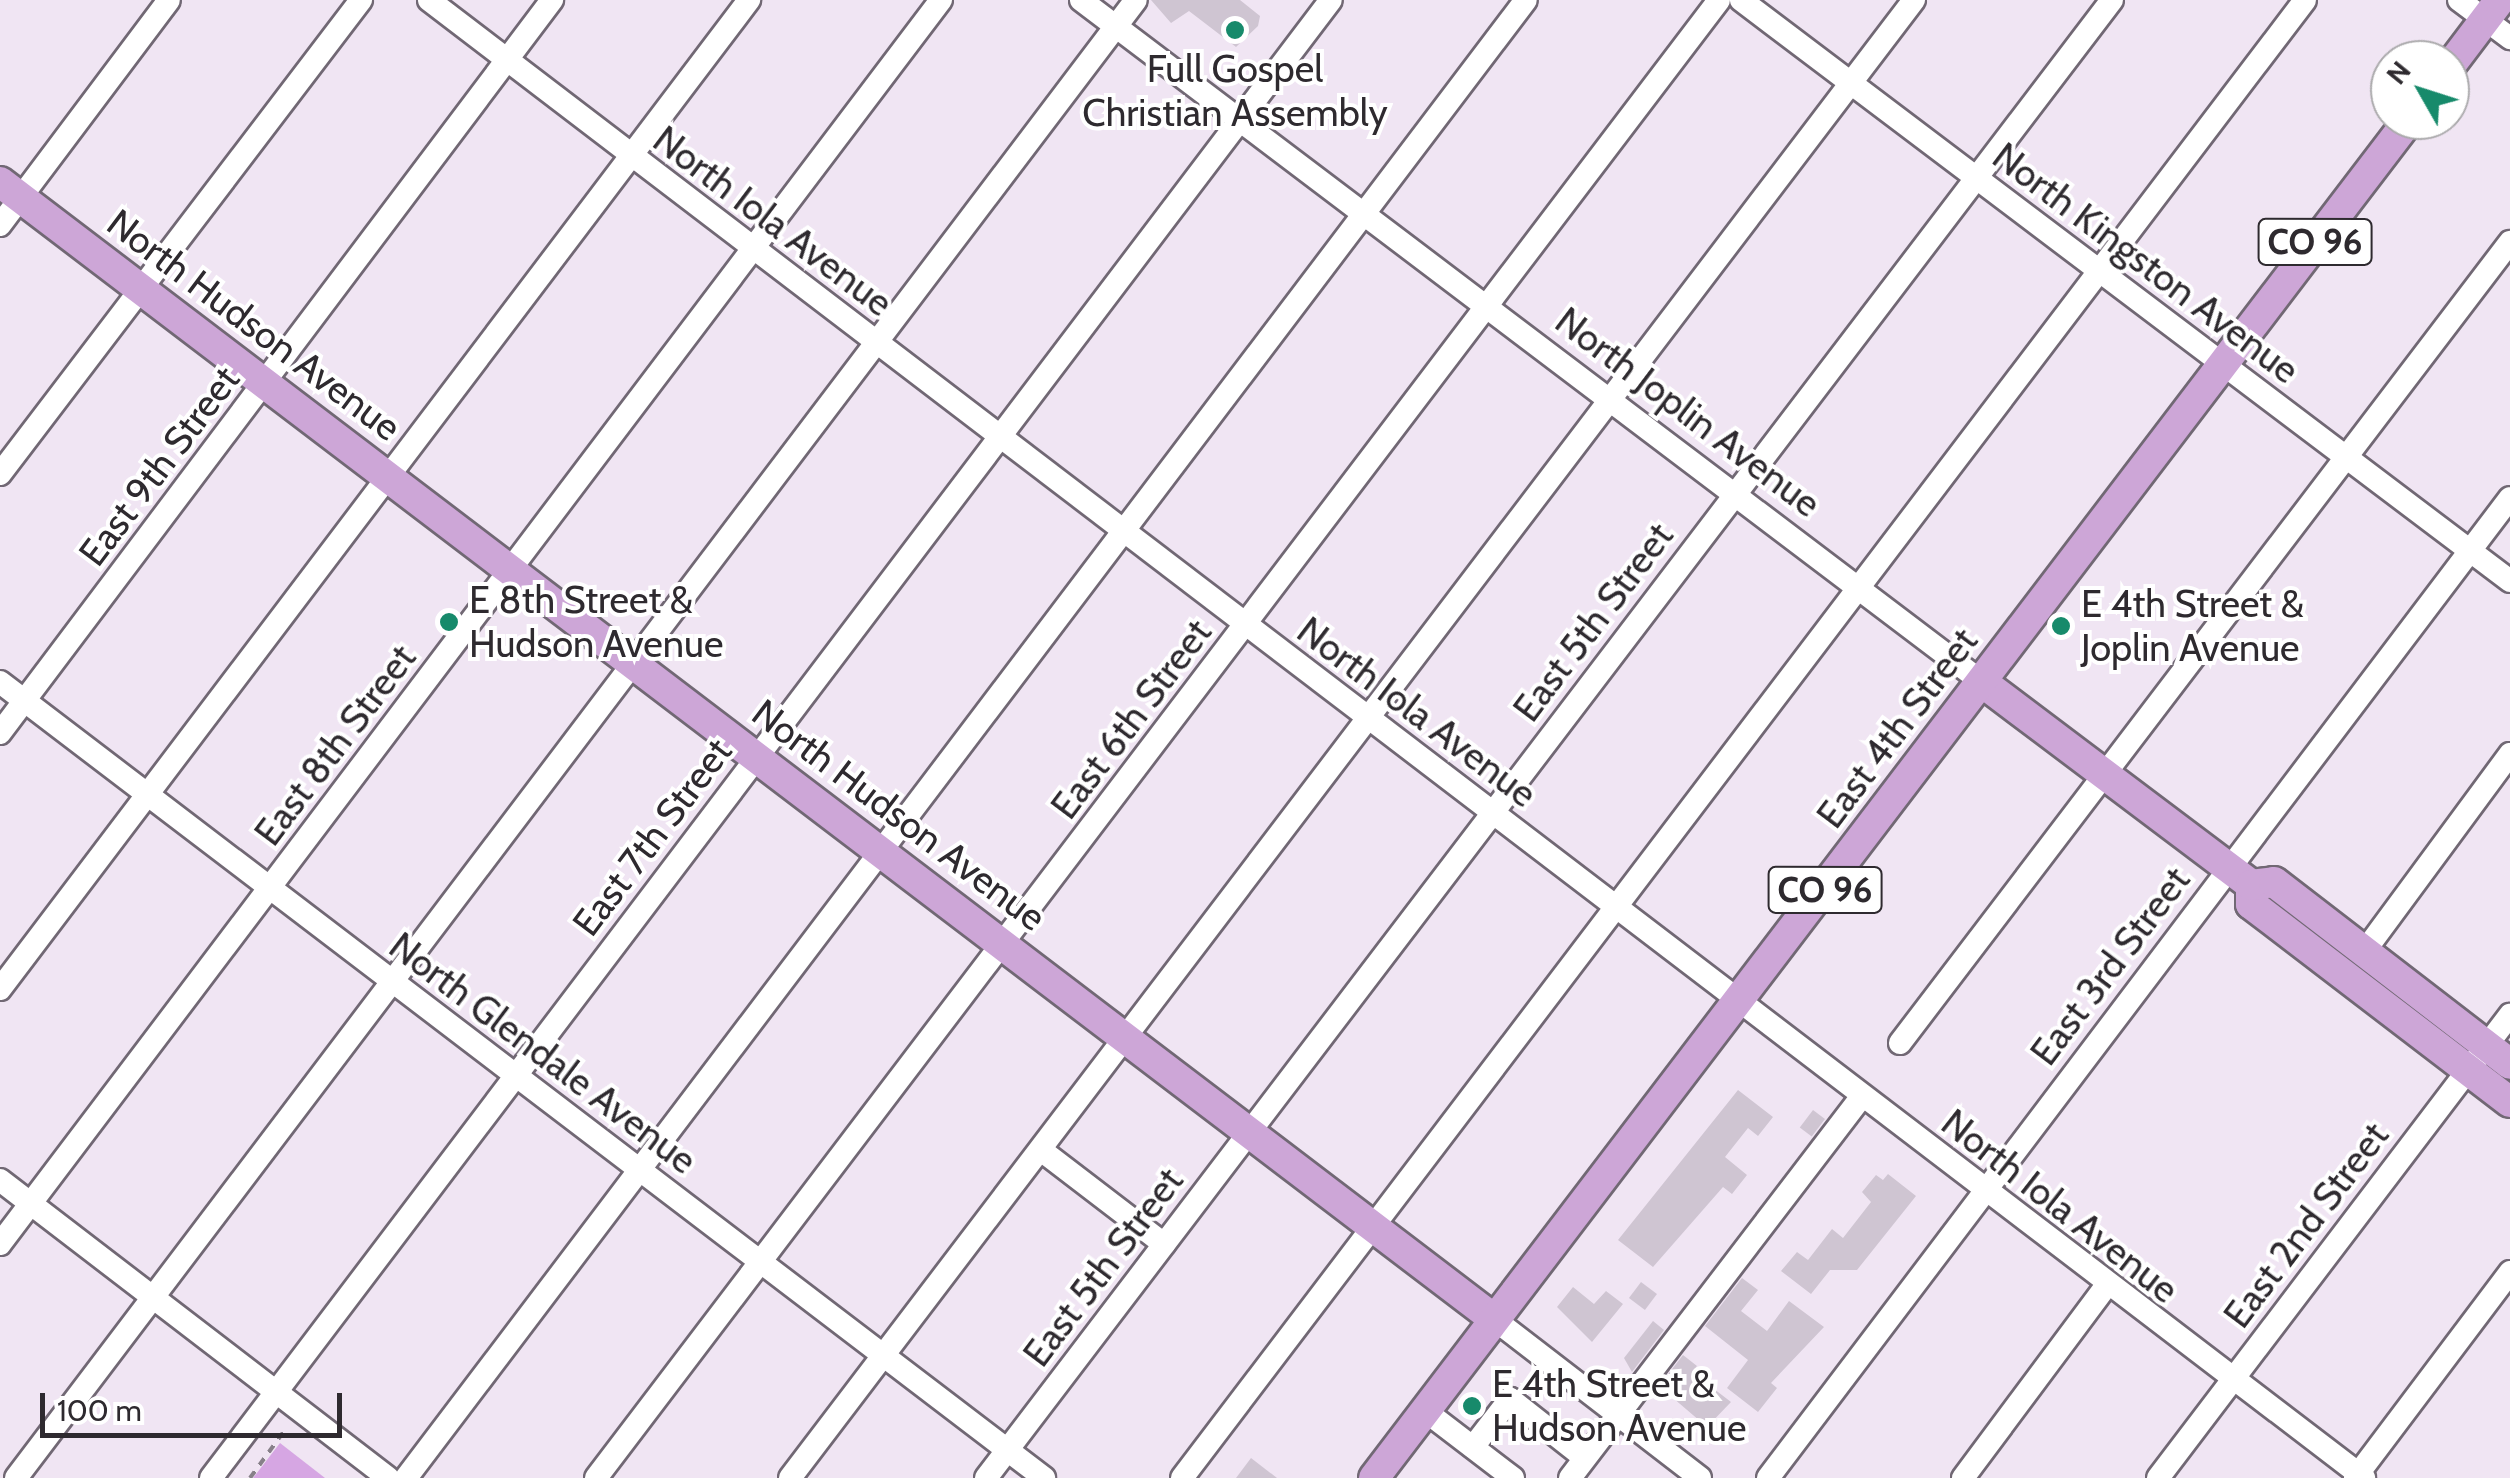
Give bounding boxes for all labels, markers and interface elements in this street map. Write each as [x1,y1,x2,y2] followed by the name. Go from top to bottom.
[1224,19,1246,41] marker: Full Gospel Christian Assembly
[2370,40,2470,140] north arrow
[1082,46,1388,136] place label: Full Gospel Christian Assembly
[2379,54,2418,91] text: N
[645,116,901,326] street label: North Iola Avenue
[1984,133,2308,393] street label: North Kingston Avenue
[98,200,410,450] street label: North Hudson Avenue
[2258,212,2372,272] road number: CO 96
[1547,298,1829,526] street label: North Joplin Avenue
[69,357,249,575] street label: East 9th Street
[1504,514,1682,730] street label: East 5th Street
[469,577,723,666] place label: E 8th Street & Hudson Avenue
[2081,581,2304,670] place label: E 4th Street & Joplin Avenue
[1289,607,1545,817] street label: North Iola Avenue
[1041,610,1221,828] street label: East 6th Street
[438,611,460,633] marker: E 8th Street & Hudson Avenue
[2050,615,2072,637] marker: E 4th Street & Joplin Avenue
[1807,619,1987,837] street label: East 4th Street
[245,636,425,854] street label: East 8th Street
[743,690,1055,940] street label: North Hudson Avenue
[563,729,741,945] street label: East 7th Street
[2021,858,2199,1074] street label: East 3rd Street
[1768,860,1882,920] road number: CO 96
[381,923,705,1183] street label: North Glendale Avenue
[1933,1100,2187,1312] street label: North Iola Avenue
[2214,1114,2398,1336] street label: East 2nd Street
[1014,1159,1192,1375] street label: East 5th Street
[1492,1361,1746,1450] place label: E 4th Street & Hudson Avenue
[45,1373,348,1435] scale bar
[57,1392,142,1429] text: 100 m
[1461,1395,1483,1417] marker: E 4th Street & Hudson Avenue

